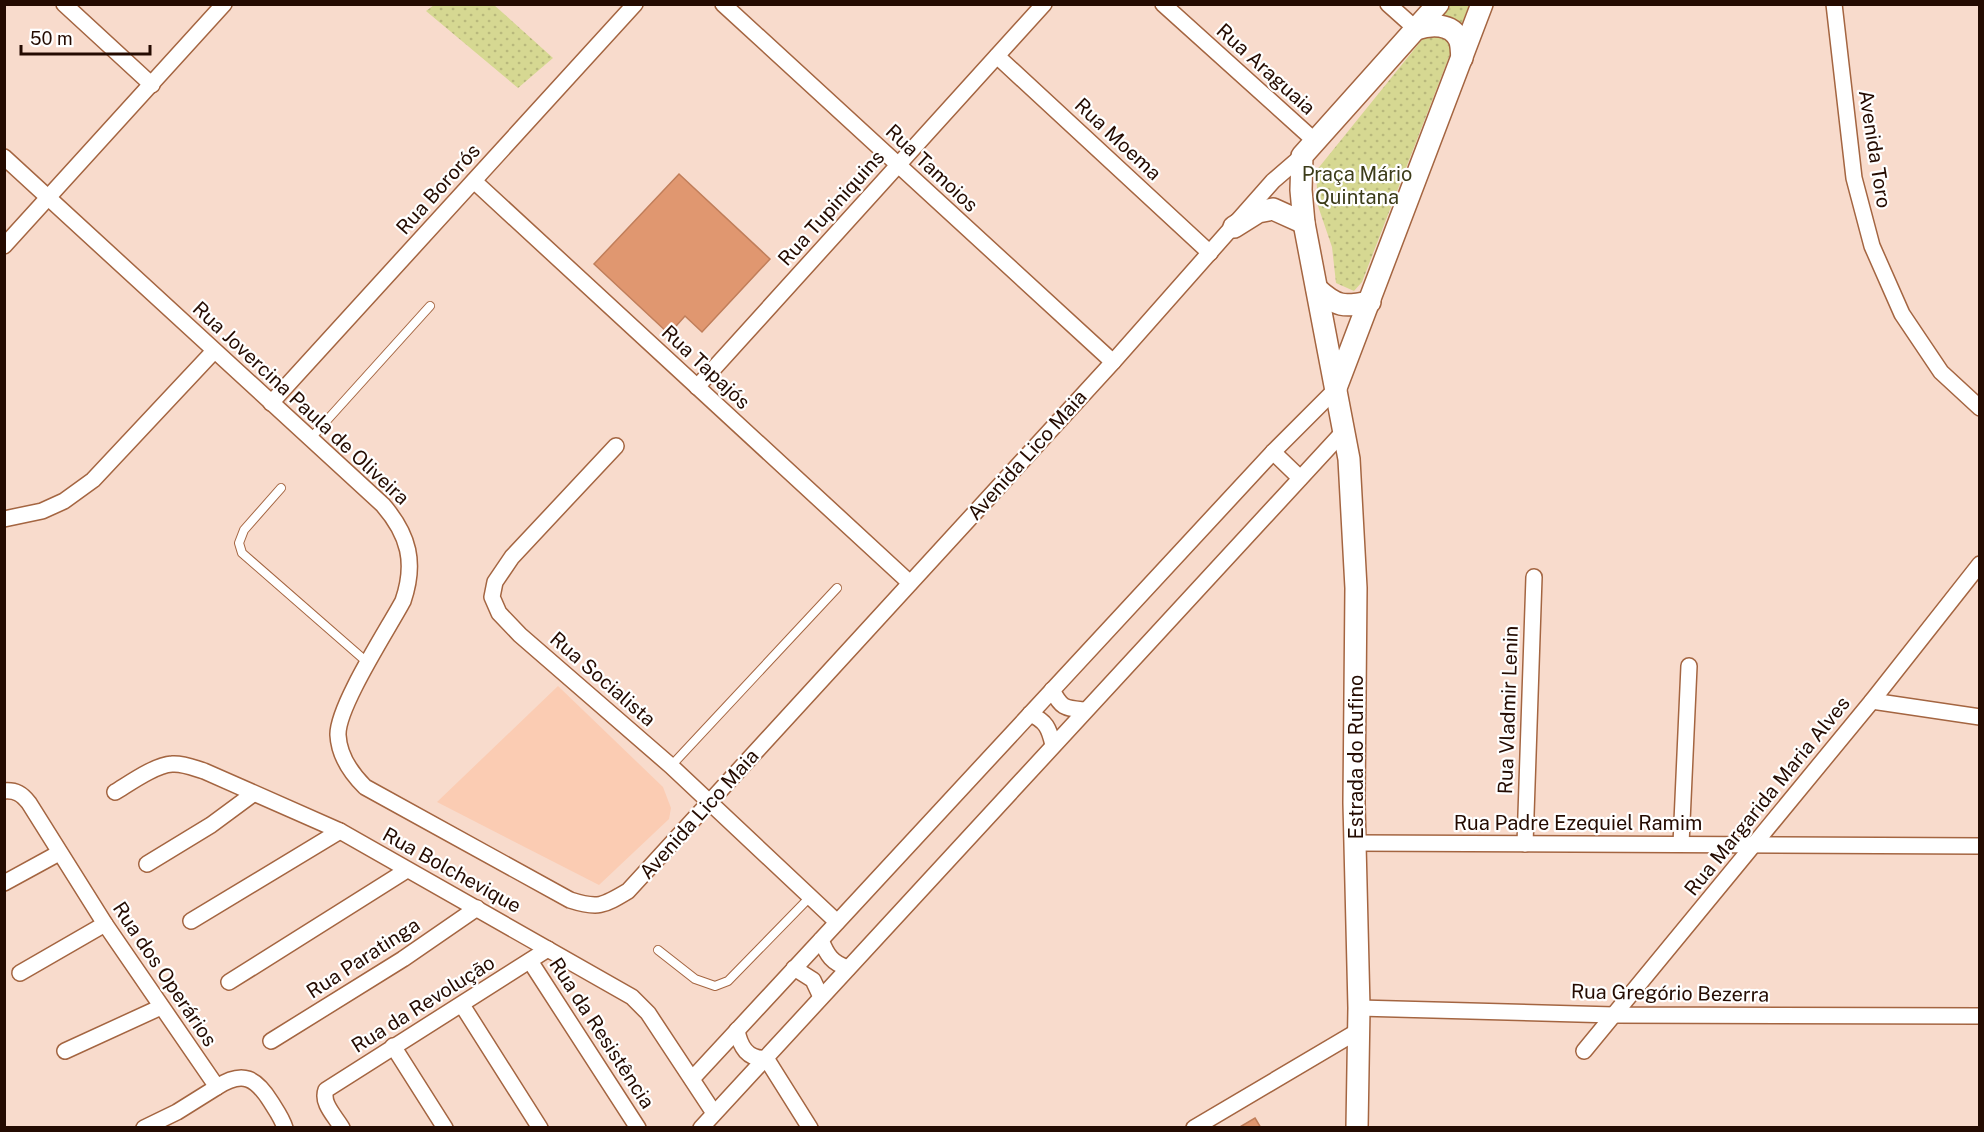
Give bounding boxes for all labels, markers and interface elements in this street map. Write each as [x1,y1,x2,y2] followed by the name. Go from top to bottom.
[21,18,150,56] scale bar
[1212,18,1320,120] street label: Rua Araguaia
[30,28,73,49] text: 50 m
[1854,88,1896,210] street label: Avenida Toro
[1070,93,1166,185] street label: Rua Moema
[881,119,983,217] street label: Rua Tamoios
[391,139,485,239] street label: Rua Bororós
[773,145,889,271] street label: Rua Tupiniquins
[1302,162,1412,209] park label: Praça Mário Quintana
[188,296,414,510] street label: Rua Jovercina Paula de Oliveira
[657,320,755,414] street label: Rua Tapajós
[962,385,1092,525] street label: Avenida Lico Maia
[1493,625,1523,795] street label: Rua Vladmir Lenin
[545,627,661,731] street label: Rua Socialista
[1344,675,1368,839] street label: Estrada do Rufino
[1679,692,1855,900] street label: Rua Margarida Maria Alves
[634,744,764,884] street label: Avenida Lico Maia
[1454,811,1702,835] street label: Rua Padre Ezequiel Ramim
[379,822,525,918] street label: Rua Bolchevique
[108,897,222,1051] street label: Rua dos Operários
[302,912,424,1004] street label: Rua Paratinga
[347,950,499,1058] street label: Rua da Revolução
[544,953,660,1113] street label: Rua da Resistência
[1571,979,1769,1007] street label: Rua Gregório Bezerra

